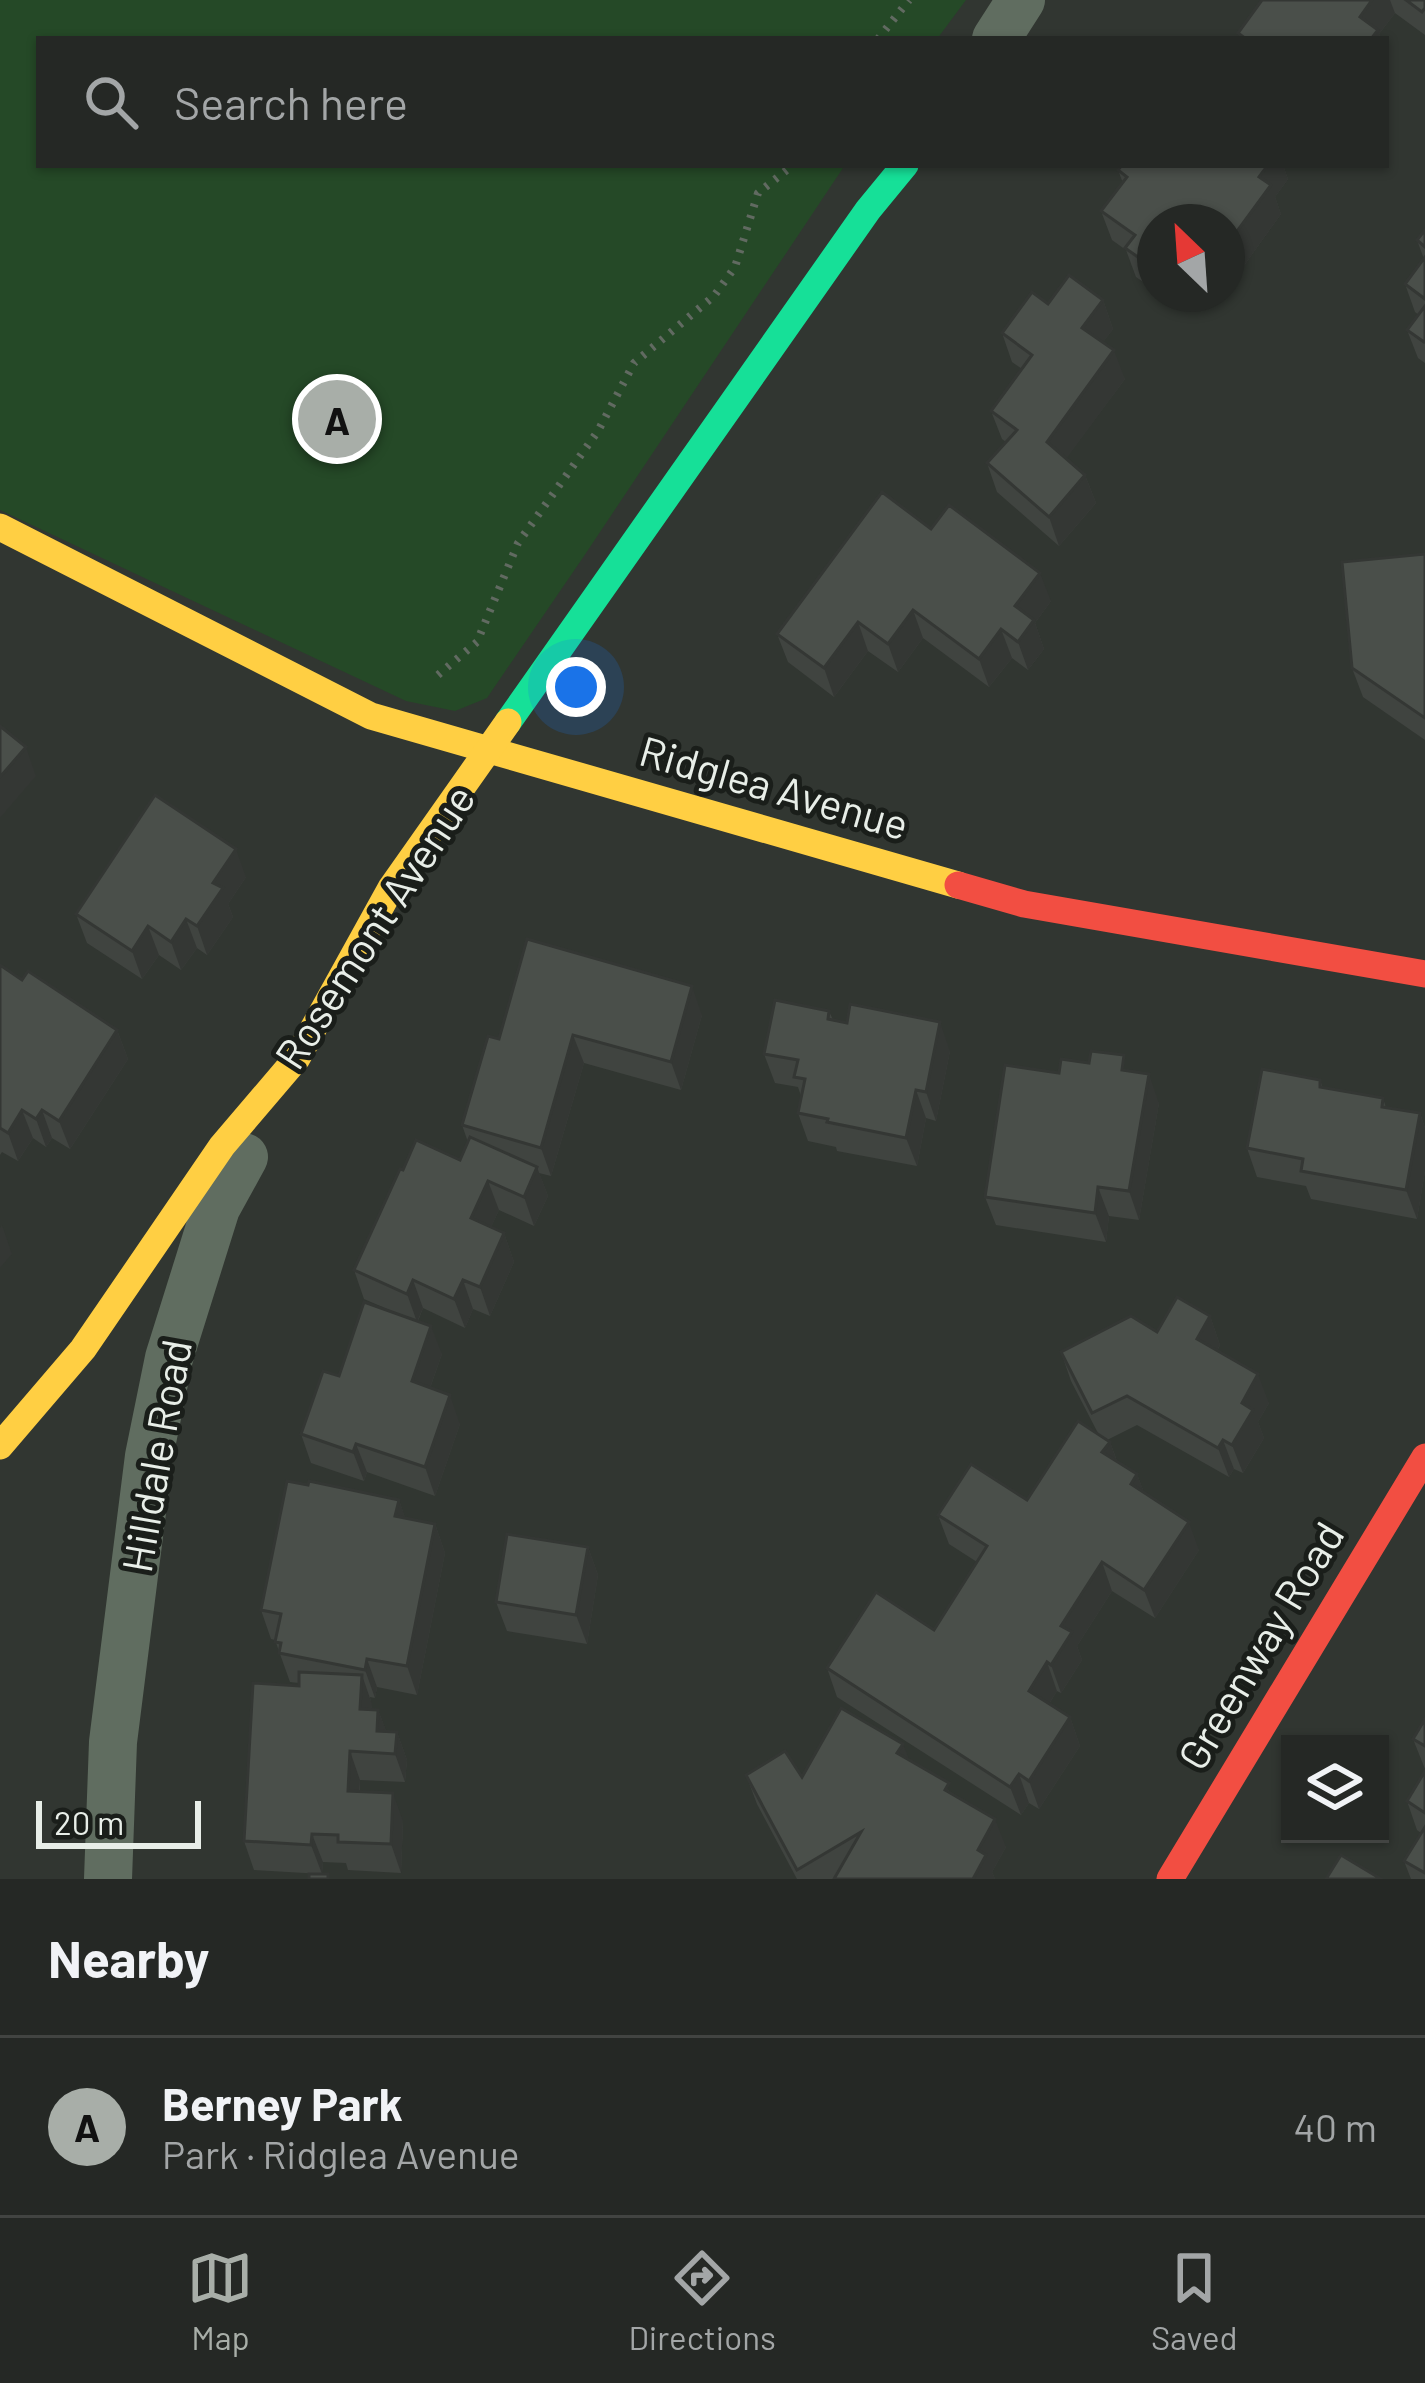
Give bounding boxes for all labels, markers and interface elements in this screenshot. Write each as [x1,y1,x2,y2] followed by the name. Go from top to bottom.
[36,36,1389,168] search box
[78,69,144,135] icon: search
[174,75,408,129] text: Search here
[1137,204,1245,312] north arrow
[298,374,376,464] pin: A
[546,657,606,717] your location
[634,724,915,849] street label: Ridglea Avenue
[263,775,484,1077] street label: Rosemont Avenue
[110,1335,200,1576] street label: Hilldale Road
[1166,1512,1354,1778] street label: Greenway Road
[1281,1735,1389,1843] map controls
[1281,1735,1389,1843] button: layers
[36,1795,201,1848] scale bar
[54,1802,124,1842] text: 20 m
[48,1927,209,1988] text: Nearby
[162,2076,403,2130] text: Berney Park
[74,2103,100,2150] text: A
[1293,2103,1377,2150] text: 40 m
[162,2130,520,2177] text: Park · Ridglea Avenue
[187,2245,253,2357] tab: Map
[628,2245,776,2357] tab: Directions
[1151,2245,1238,2357] tab: Saved

